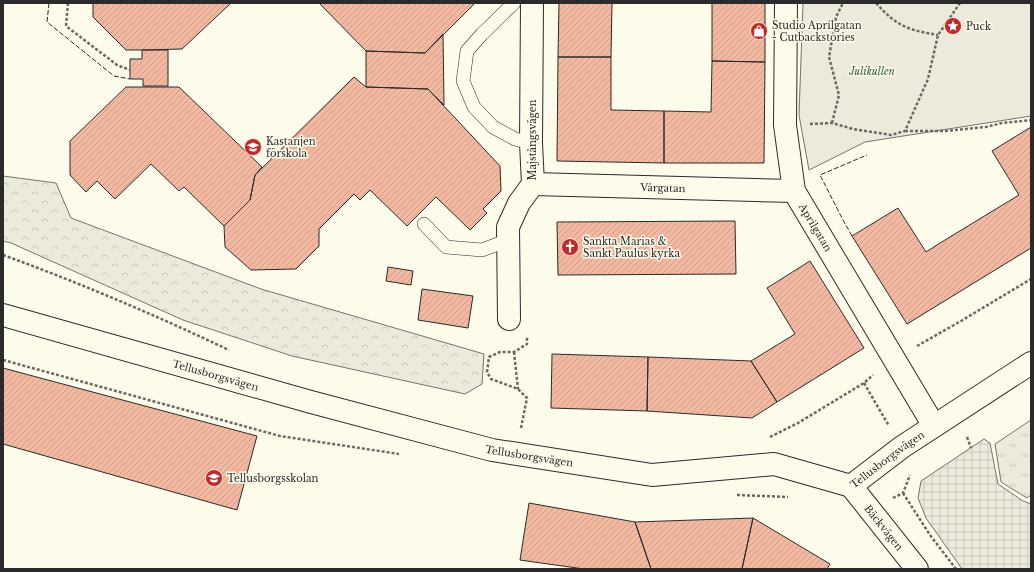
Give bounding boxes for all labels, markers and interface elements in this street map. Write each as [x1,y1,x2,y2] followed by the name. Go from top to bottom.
[943,16,963,36] place icon: Puck
[772,19,862,44] place label: Studio Aprilgatan - Cutbackstories
[966,20,992,33] place label: Puck
[749,21,769,41] shop icon: Studio Aprilgatan - Cutbackstories
[848,65,895,78] park label: Julikullen
[526,100,539,180] street label: Majstångsvägen
[266,135,316,160] place label: Kastanjen förskola
[243,137,263,157] school or university icon: Kastanjen förskola
[639,181,686,195] street label: Vårgatan
[795,200,835,254] street label: Aprilgatan
[583,235,681,260] place label: Sankta Marias & Sankt Paulus kyrka
[560,237,580,257] church icon: Sankta Marias & Sankt Paulus kyrka
[171,357,260,394] street label: Tellusborgsvägen
[848,428,927,491] street label: Tellusborgsvägen
[484,442,574,470] street label: Tellusborgsvägen
[204,468,224,488] school or university icon: Tellusborgsskolan
[227,472,318,485] place label: Tellusborgsskolan
[861,502,906,553] street label: Bäckvägen

